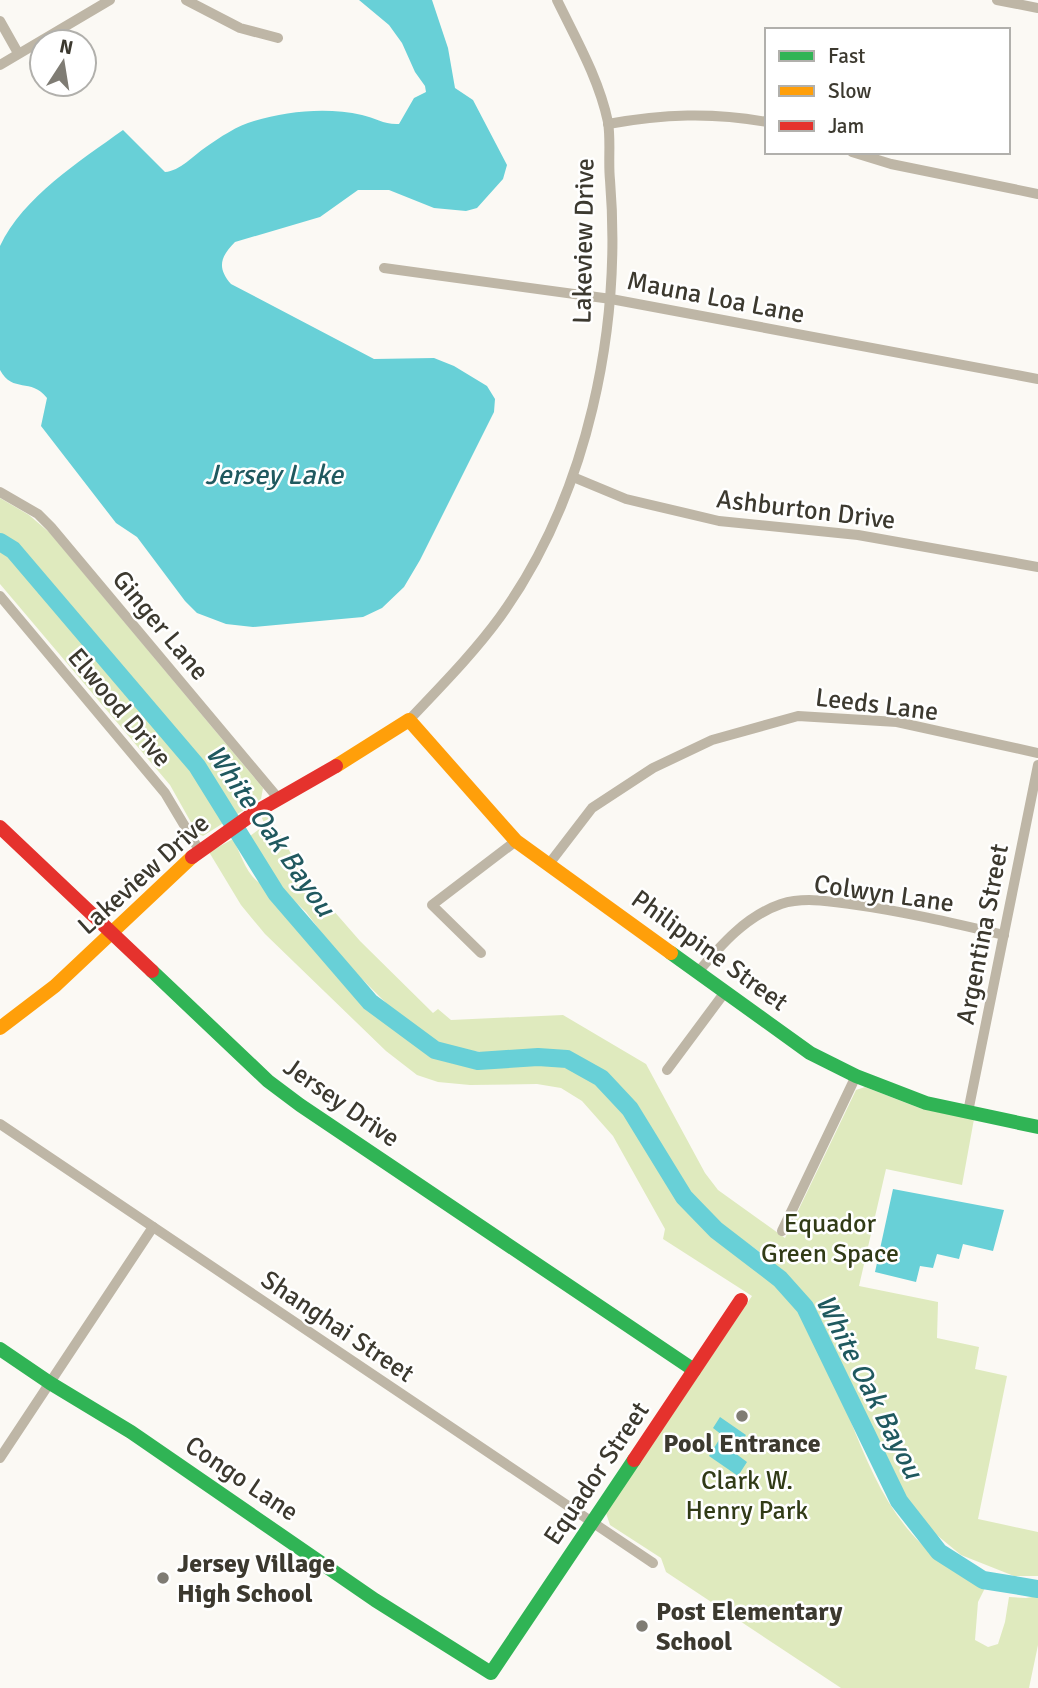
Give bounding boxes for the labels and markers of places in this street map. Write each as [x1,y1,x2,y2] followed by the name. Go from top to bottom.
[734,1408,750,1424] marker: Pool Entrance
[663,1428,821,1460] place label: Pool Entrance
[177,1548,335,1610] place label: Jersey Village High School
[155,1570,171,1586] marker: Jersey Village High School
[656,1596,842,1658] place label: Post Elementary School
[634,1618,650,1634] marker: Post Elementary School

